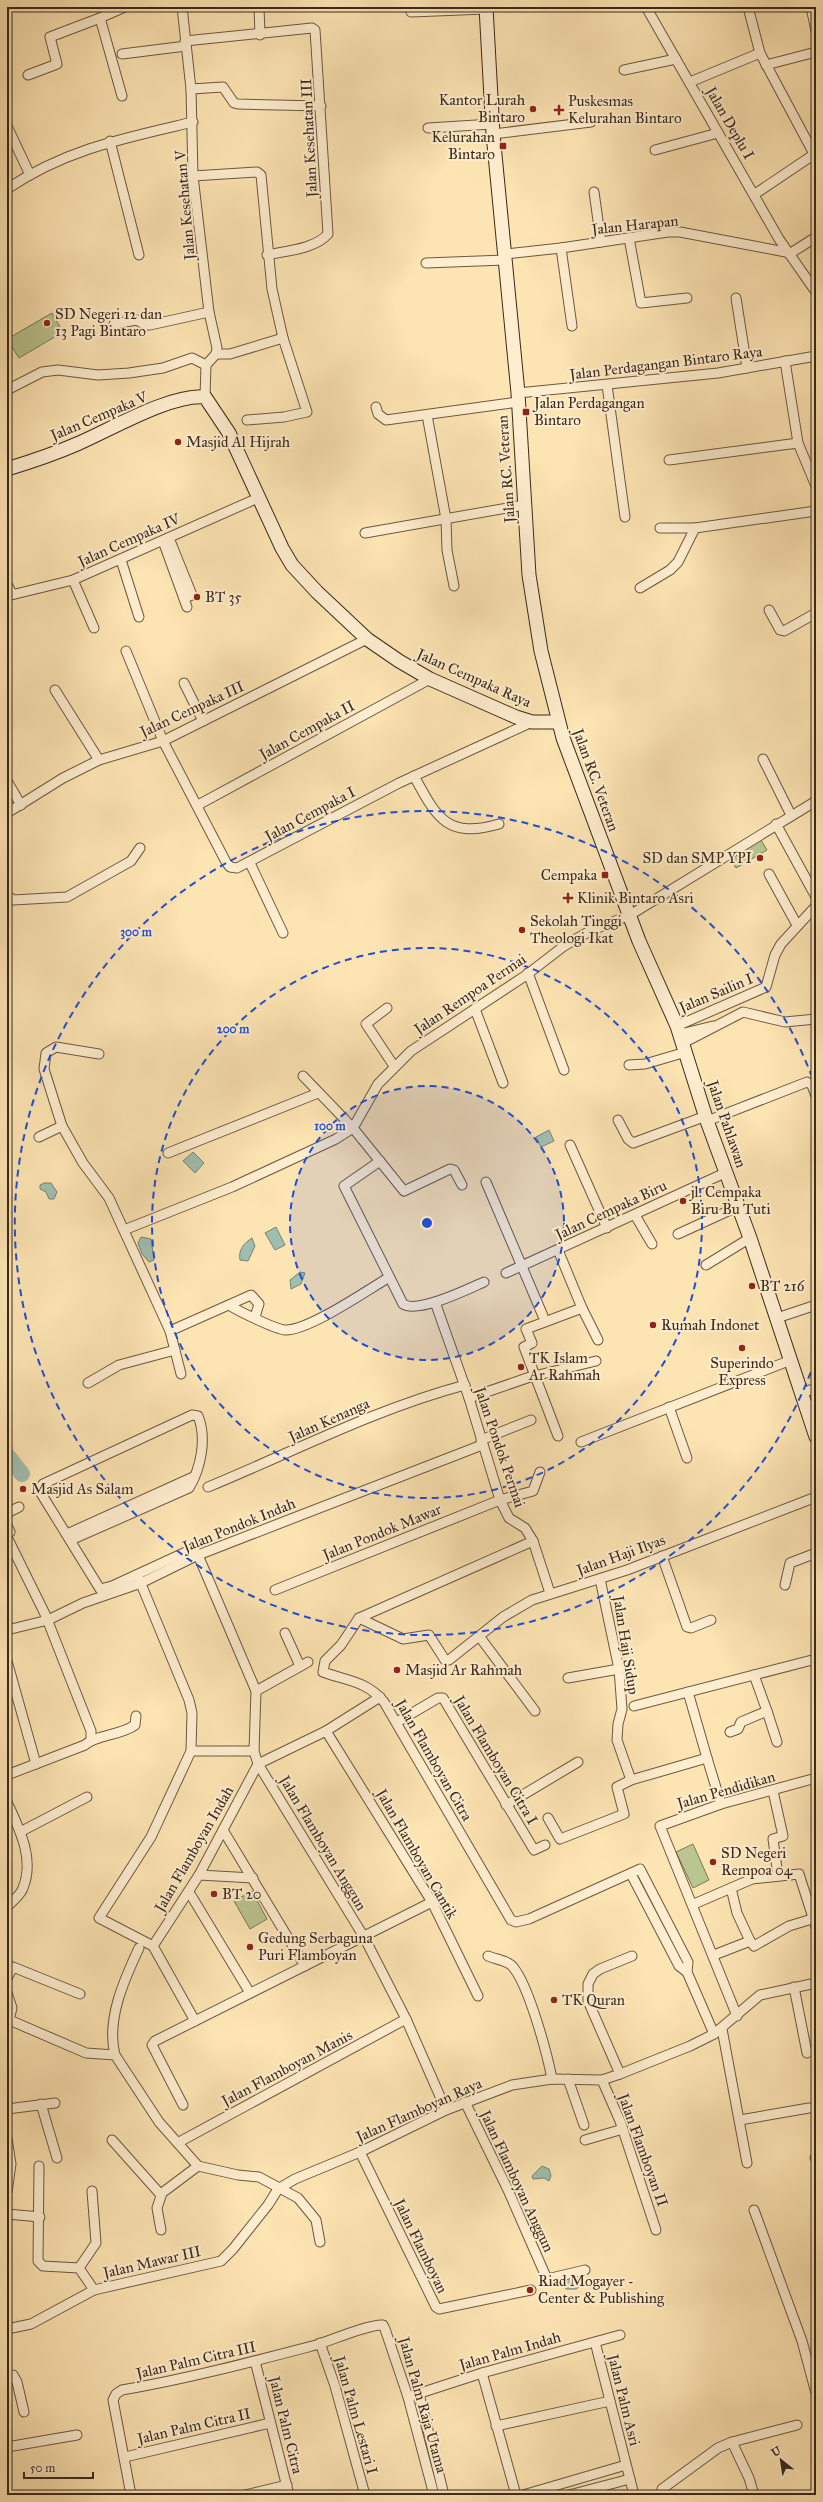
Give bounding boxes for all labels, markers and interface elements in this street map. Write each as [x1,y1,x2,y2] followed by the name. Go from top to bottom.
[297,78,322,200] street label: Jalan Kesehatan III
[700,82,758,163] street label: Jalan Deplu I
[439,91,526,126] place label: Kantor Lurah Bintaro
[568,92,682,127] place label: Puskesmas Kelurahan Bintaro
[528,104,538,114] marker: Kantor Lurah Bintaro
[553,104,565,116] marker: Puskesmas Kelurahan Bintaro
[432,128,495,163] place label: Kelurahan Bintaro
[498,141,508,151] marker: Kelurahan Bintaro
[171,149,200,263] street label: Jalan Kesehatan V
[589,212,679,240] street label: Jalan Harapan
[55,305,162,340] place label: SD Negeri 12 dan 13 Pagi Bintaro
[42,318,52,328] marker: SD Negeri 12 dan 13 Pagi Bintaro
[567,342,764,385] street label: Jalan Perdagangan Bintaro Raya
[46,387,151,446] street label: Jalan Cempaka V
[532,394,645,429] place label: Jalan Perdagangan Bintaro
[521,407,531,417] marker: Jalan Perdagangan Bintaro
[493,414,520,525] street label: Jalan RC. Veteran
[186,433,291,451] place label: Masjid Al Hijrah
[173,437,183,447] marker: Masjid Al Hijrah
[73,509,184,572] street label: Jalan Cempaka IV
[205,588,241,606] place label: BT 35
[192,592,202,602] marker: BT 35
[412,644,535,712] street label: Jalan Cempaka Raya
[135,677,247,743] street label: Jalan Cempaka III
[254,696,358,765] street label: Jalan Cempaka II
[567,724,623,834] street label: Jalan RC. Veteran
[260,783,359,847] street label: Jalan Cempaka I
[642,849,752,867] place label: SD dan SMP YPI
[755,853,765,863] marker: SD dan SMP YPI
[541,866,598,884] place label: Cempaka
[600,870,610,880] marker: Cempaka
[577,889,694,907] place label: Klinik Bintaro Asri
[562,892,574,904] marker: Klinik Bintaro Asri
[530,912,622,947] place label: Sekolah Tinggi Theologi Ikat
[120,925,153,940] text: 300 m
[517,925,527,935] marker: Sekolah Tinggi Theologi Ikat
[409,950,530,1040] street label: Jalan Rempoa Permai
[674,969,756,1018] street label: Jalan Sailin I
[217,1022,250,1036] text: 200 m
[702,1076,750,1170] street label: Jalan Pahlawan
[314,1119,347,1133] text: 100 m
[551,1176,670,1245] street label: Jalan Cempaka Biru
[689,1183,771,1218] place label: jl. Cempaka Biru Bu Tuti
[678,1196,688,1206] marker: jl. Cempaka Biru Bu Tuti
[420,1216,434,1230] centre of rings
[760,1277,806,1295] place label: BT 216
[747,1281,757,1291] marker: BT 216
[661,1316,760,1334] place label: Rumah Indonet
[648,1320,658,1330] marker: Rumah Indonet
[737,1343,747,1353] marker: Superindo Express
[528,1349,601,1384] place label: TK Islam Ar Rahmah
[710,1354,774,1389] place label: Superindo Express
[516,1362,526,1372] marker: TK Islam Ar Rahmah
[469,1382,529,1510] street label: Jalan Pondok Permai
[284,1394,373,1448] street label: Jalan Kenanga
[31,1480,134,1498] place label: Masjid As Salam
[18,1484,28,1494] marker: Masjid As Salam
[178,1494,299,1557] street label: Jalan Pondok Indah
[318,1500,445,1566] street label: Jalan Pondok Mawar
[572,1531,668,1581] street label: Jalan Haji Ilyas
[608,1592,643,1696] street label: Jalan Haji Sidup
[405,1661,523,1679] place label: Masjid Ar Rahmah
[392,1665,402,1675] marker: Masjid Ar Rahmah
[448,1691,542,1828] street label: Jalan Flamboyan Citra I
[390,1694,477,1825] street label: Jalan Flamboyan Citra
[673,1767,777,1814] street label: Jalan Pendidikan
[274,1770,370,1914] street label: Jalan Flamboyan Anggun
[150,1782,239,1918] street label: Jalan Flamboyan Indah
[371,1784,462,1923] street label: Jalan Flamboyan Cantik
[721,1844,793,1879] place label: SD Negeri Rempoa 04
[708,1857,718,1867] marker: SD Negeri Rempoa 04
[222,1885,262,1903] place label: BT 20
[209,1889,219,1899] marker: BT 20
[258,1929,373,1964] place label: Gedung Serbaguna Puri Flamboyan
[245,1942,255,1952] marker: Gedung Serbaguna Puri Flamboyan
[562,1991,625,2009] place label: TK Quran
[549,1995,559,2005] marker: TK Quran
[217,2026,356,2112] street label: Jalan Flamboyan Manis
[351,2074,486,2148] street label: Jalan Flamboyan Raya
[613,2089,672,2209] street label: Jalan Flamboyan II
[474,2105,558,2255] street label: Jalan Flamboyan Anggun
[389,2194,452,2297] street label: Jalan Flamboyan
[99,2242,203,2283] street label: Jalan Mawar III
[538,2272,665,2307] place label: Riad Mogayer - Center & Publishing
[525,2285,535,2295] marker: Riad Mogayer - Center & Publishing
[455,2328,564,2376] street label: Jalan Palm Indah
[393,2333,451,2476] street label: Jalan Palm Raja Utama
[132,2337,258,2384] street label: Jalan Palm Citra III
[602,2350,644,2448] street label: Jalan Palm Asri
[329,2352,381,2476] street label: Jalan Palm Lestari I
[264,2372,307,2477] street label: Jalan Palm Citra
[134,2404,253,2449] street label: Jalan Palm Citra II
[761,2440,801,2480] north arrow
[769,2444,784,2460] text: U
[24,2454,93,2480] scale bar
[30,2461,55,2475] text: 50 m

